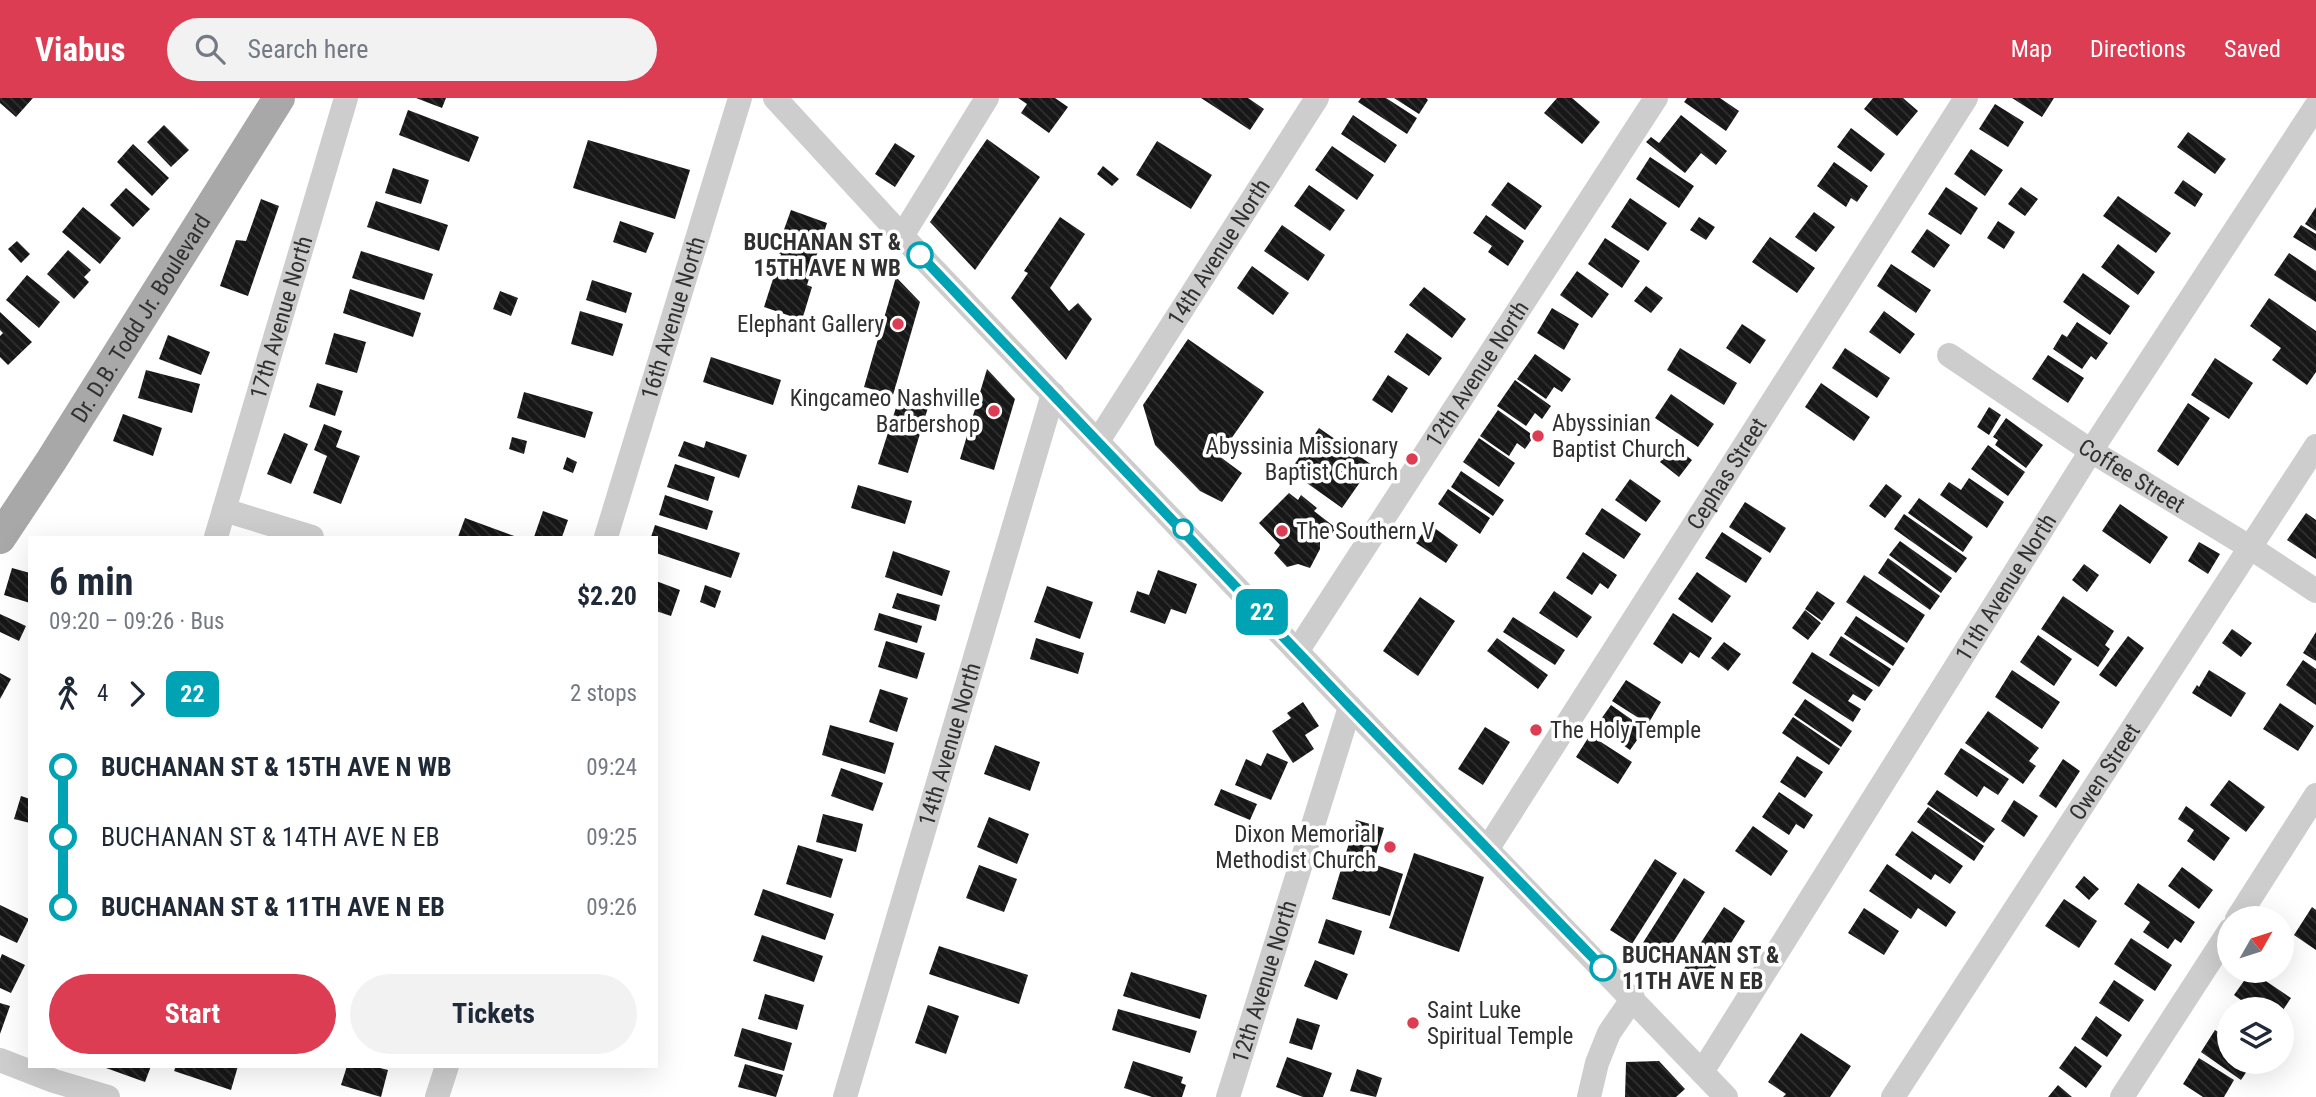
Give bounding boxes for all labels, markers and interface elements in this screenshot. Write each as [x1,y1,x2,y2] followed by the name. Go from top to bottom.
[167,18,657,81] search box
[35,30,125,69] text: Viabus
[191,30,229,68] icon: search
[247,34,368,64] text: Search here
[2011,35,2052,63] text: Map
[2090,35,2186,63] text: Directions
[2224,35,2281,63] text: Saved
[1162,174,1276,331] street label: 14th Avenue North
[66,209,216,427] street label: Dr. D.B. Todd Jr. Boulevard
[744,229,901,282] place label: BUCHANAN ST & 15TH AVE N WB
[245,233,318,402] street label: 17th Avenue North
[636,233,711,403] street label: 16th Avenue North
[907,242,933,268] marker: BUCHANAN ST & 15TH AVE N WB
[1420,296,1535,452] street label: 12th Avenue North
[737,311,884,338] place label: Elephant Gallery
[890,316,906,332] marker: Elephant Gallery
[790,385,980,438] place label: Kingcameo Nashville Barbershop
[986,403,1002,419] marker: Kingcameo Nashville Barbershop
[1552,410,1685,463] place label: Abyssinian Baptist Church
[1682,413,1773,535] street label: Cephas Street
[1530,428,1546,444] marker: Abyssinian Baptist Church
[1206,433,1398,486] place label: Abyssinia Missionary Baptist Church
[2073,433,2190,519] street label: Coffee Street
[1404,451,1420,467] marker: Abyssinia Missionary Baptist Church
[1950,509,2062,666] street label: 11th Avenue North
[1296,518,1435,545] place label: The Southern V
[1173,519,1193,539] unlabelled marker
[1274,523,1290,539] marker: The Southern V
[49,560,133,604] text: 6 min
[577,581,637,611] text: $2.20
[1230,589,1294,635] line badge: 22
[1250,598,1274,626] text: 22
[49,608,225,635] text: 09:20 – 09:26 · Bus
[913,660,987,829] street label: 14th Avenue North
[49,675,87,713] icon: walk
[118,675,156,713] icon: forward
[97,680,108,707] text: 4
[180,680,205,708] text: 22
[570,680,637,707] text: 2 stops
[1550,717,1701,744] place label: The Holy Temple
[2064,718,2146,825] street label: Owen Street
[1528,722,1544,738] marker: The Holy Temple
[101,752,452,782] text: BUCHANAN ST & 15TH AVE N WB
[586,754,637,781] text: 09:24
[1215,821,1376,874] place label: Dixon Memorial Methodist Church
[101,822,440,852] text: BUCHANAN ST & 14TH AVE N EB
[586,824,637,851] text: 09:25
[1382,839,1398,855] marker: Dixon Memorial Methodist Church
[101,892,445,922] text: BUCHANAN ST & 11TH AVE N EB
[586,894,637,921] text: 09:26
[1227,897,1303,1066] street label: 12th Avenue North
[2217,906,2294,984] north arrow
[2217,906,2294,1074] map controls
[1622,942,1779,995] place label: BUCHANAN ST & 11TH AVE N EB
[1590,955,1616,981] marker: BUCHANAN ST & 11TH AVE N EB
[49,974,336,1054] button: Start
[350,974,637,1054] button: Tickets
[1427,997,1573,1050] place label: Saint Luke Spiritual Temple
[2217,997,2294,1074] button: layers
[1405,1015,1421,1031] marker: Saint Luke Spiritual Temple

